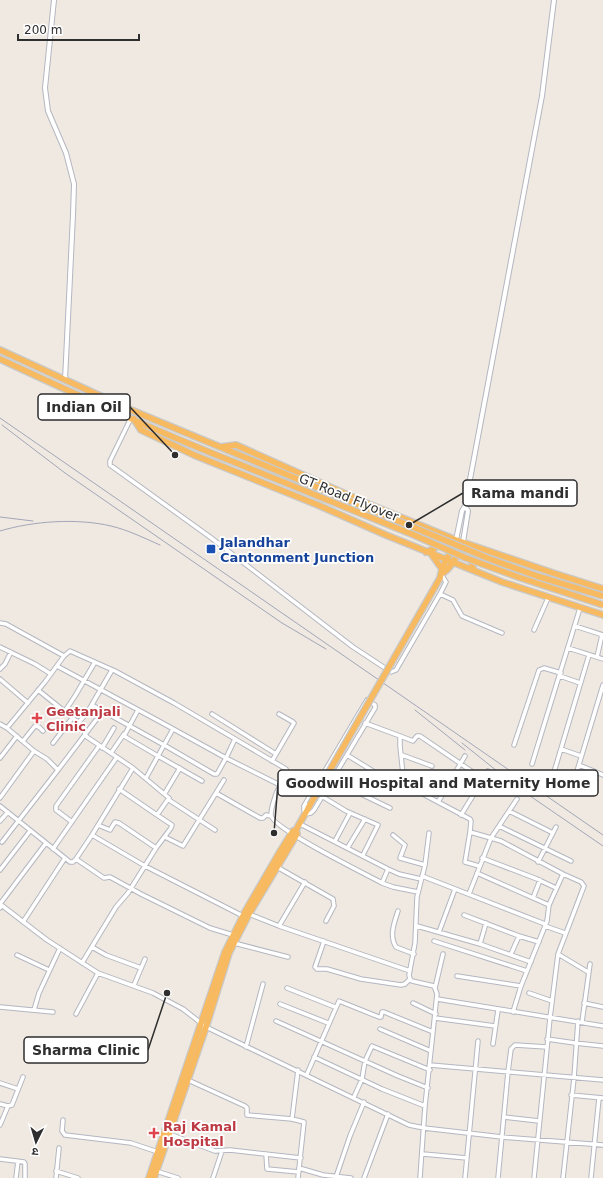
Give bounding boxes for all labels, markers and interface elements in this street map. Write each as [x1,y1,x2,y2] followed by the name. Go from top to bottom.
[18,16,139,42] scale bar
[24,23,62,37] text: 200 m
[38,394,130,420] callout: Indian Oil
[46,399,122,415] text: Indian Oil
[297,471,401,525] street label: GT Road Flyover
[463,480,577,506] callout: Rama mandi
[471,485,569,501] text: Rama mandi
[219,535,374,565] place label: Jalandhar Cantonment Junction
[205,543,217,555] marker: Jalandhar Cantonment Junction
[46,704,121,734] place label: Geetanjali Clinic
[31,712,43,724] marker: Geetanjali Clinic
[278,770,598,796] callout: Goodwill Hospital and Maternity Home
[286,775,590,791] text: Goodwill Hospital and Maternity Home
[24,1037,148,1063] callout: Sharma Clinic
[32,1042,140,1058] text: Sharma Clinic
[163,1119,236,1149] place label: Raj Kamal Hospital
[16,1122,56,1162] north arrow
[148,1127,160,1139] marker: Raj Kamal Hospital
[31,1145,39,1158] text: उ

